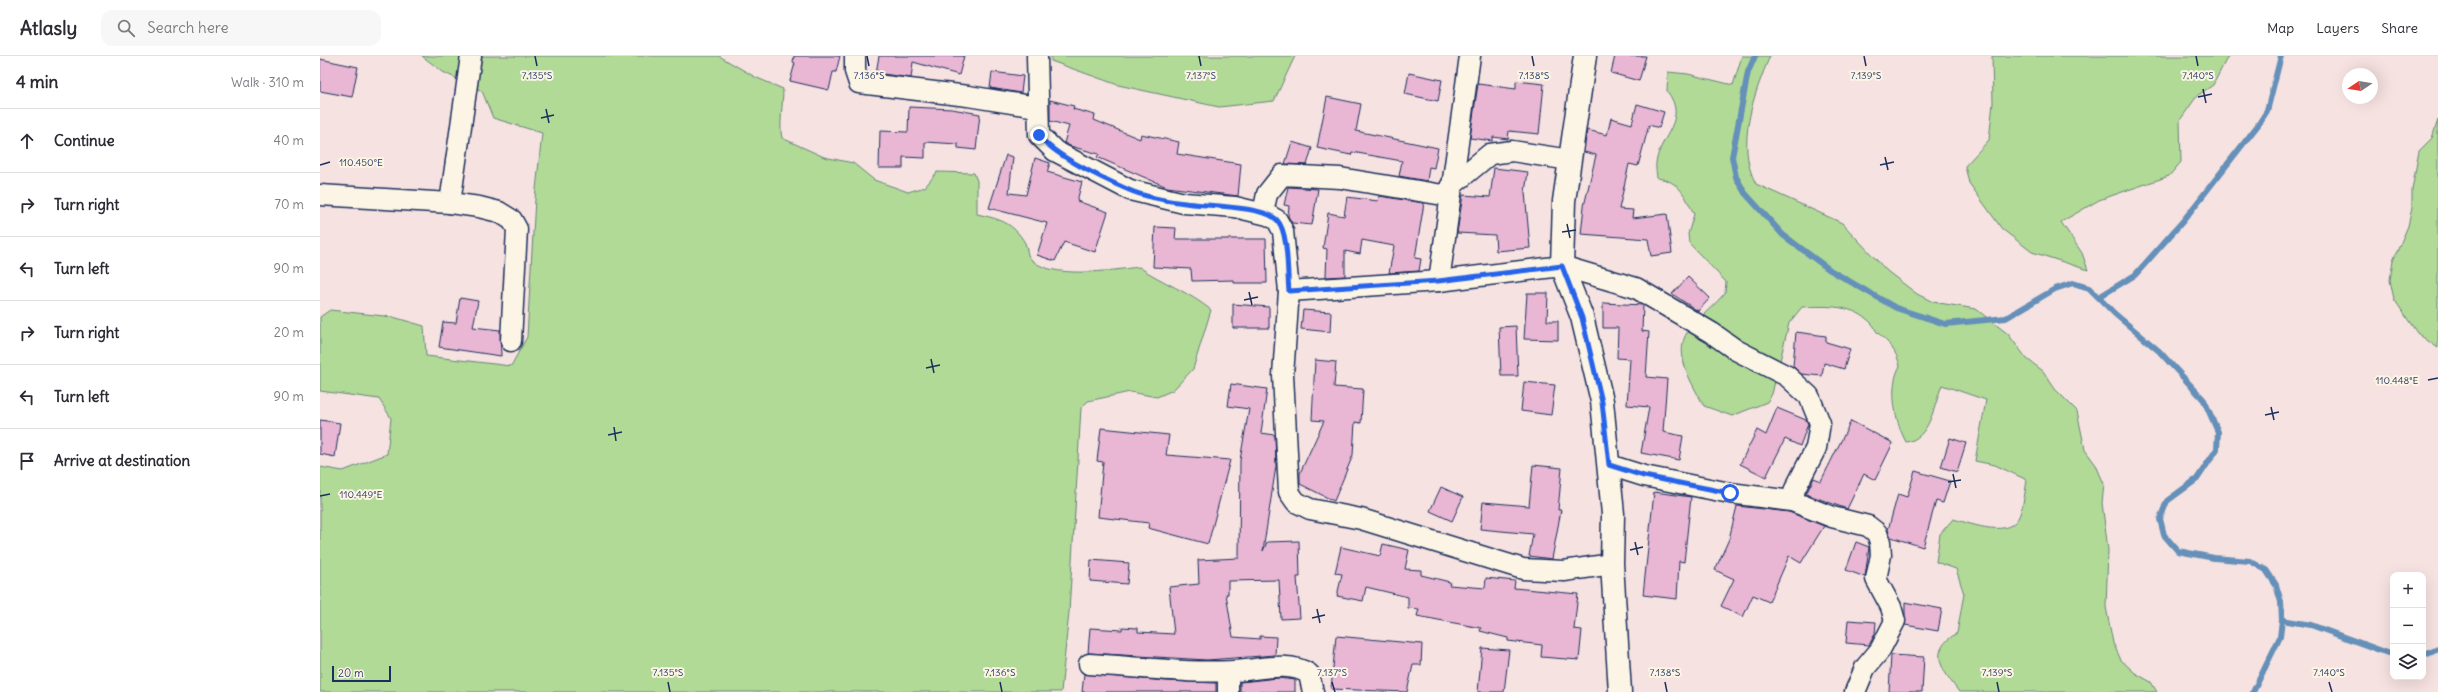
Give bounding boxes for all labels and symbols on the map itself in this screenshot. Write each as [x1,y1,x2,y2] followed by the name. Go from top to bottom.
[2342,68,2378,104] north arrow
[522,69,553,82] text: 7.135°S
[854,69,885,82] text: 7.136°S
[1186,69,1216,82] text: 7.137°S
[1519,69,1550,82] text: 7.138°S
[1851,69,1882,82] text: 7.139°S
[2182,69,2214,82] text: 7.140°S
[1030,126,1048,144] route end
[339,156,383,169] text: 110.450°E
[2376,374,2419,387] text: 110.448°E
[1721,484,1739,502] route start
[340,488,383,501] text: 110.449°E
[332,664,391,683] scale bar
[653,666,684,679] text: 7.135°S
[985,666,1016,679] text: 7.136°S
[1317,666,1347,679] text: 7.137°S
[1650,666,1681,679] text: 7.138°S
[1982,666,2013,679] text: 7.139°S
[2313,666,2345,679] text: 7.140°S

